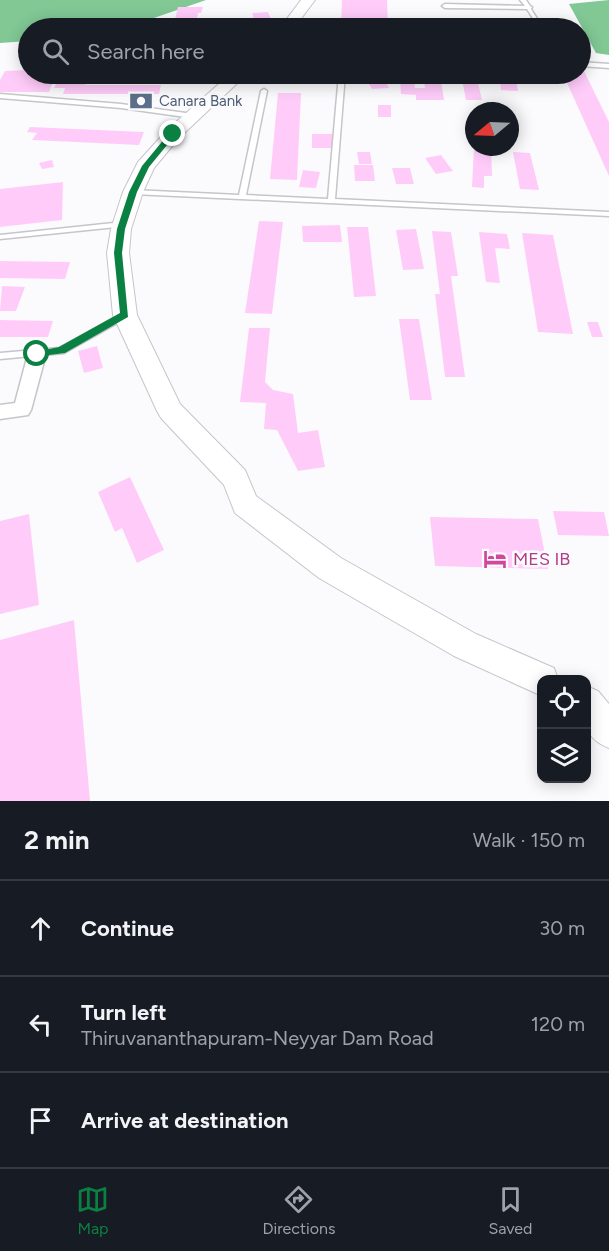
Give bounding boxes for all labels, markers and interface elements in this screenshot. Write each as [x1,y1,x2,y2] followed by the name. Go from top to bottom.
[18,18,591,84] search box
[39,35,72,68] icon: search
[87,38,205,65] text: Search here
[128,88,154,114] bank icon: Canara Bank
[159,92,243,110] place label: Canara Bank
[465,102,519,156] north arrow
[159,120,185,146] route end
[23,340,49,366] route start
[482,546,508,572] hotel icon: MES IB
[513,548,570,570] place label: MES IB
[537,675,591,783] map controls
[537,675,591,729] button: locate
[537,729,591,783] button: layers
[24,824,90,856] text: 2 min
[473,828,585,852] text: Walk · 150 m
[24,912,57,945] icon: ahead
[81,915,174,942] text: Continue
[539,916,585,940] text: 30 m
[81,999,167,1026] text: Turn left
[24,1008,57,1041] icon: left
[531,1012,585,1036] text: 120 m
[81,1026,434,1050] text: Thiruvananthapuram-Neyyar Dam Road
[24,1104,57,1137] icon: arrive
[81,1107,289,1134] text: Arrive at destination
[76,1183,109,1238] tab: Map
[262,1183,335,1238] tab: Directions
[488,1183,533,1238] tab: Saved

